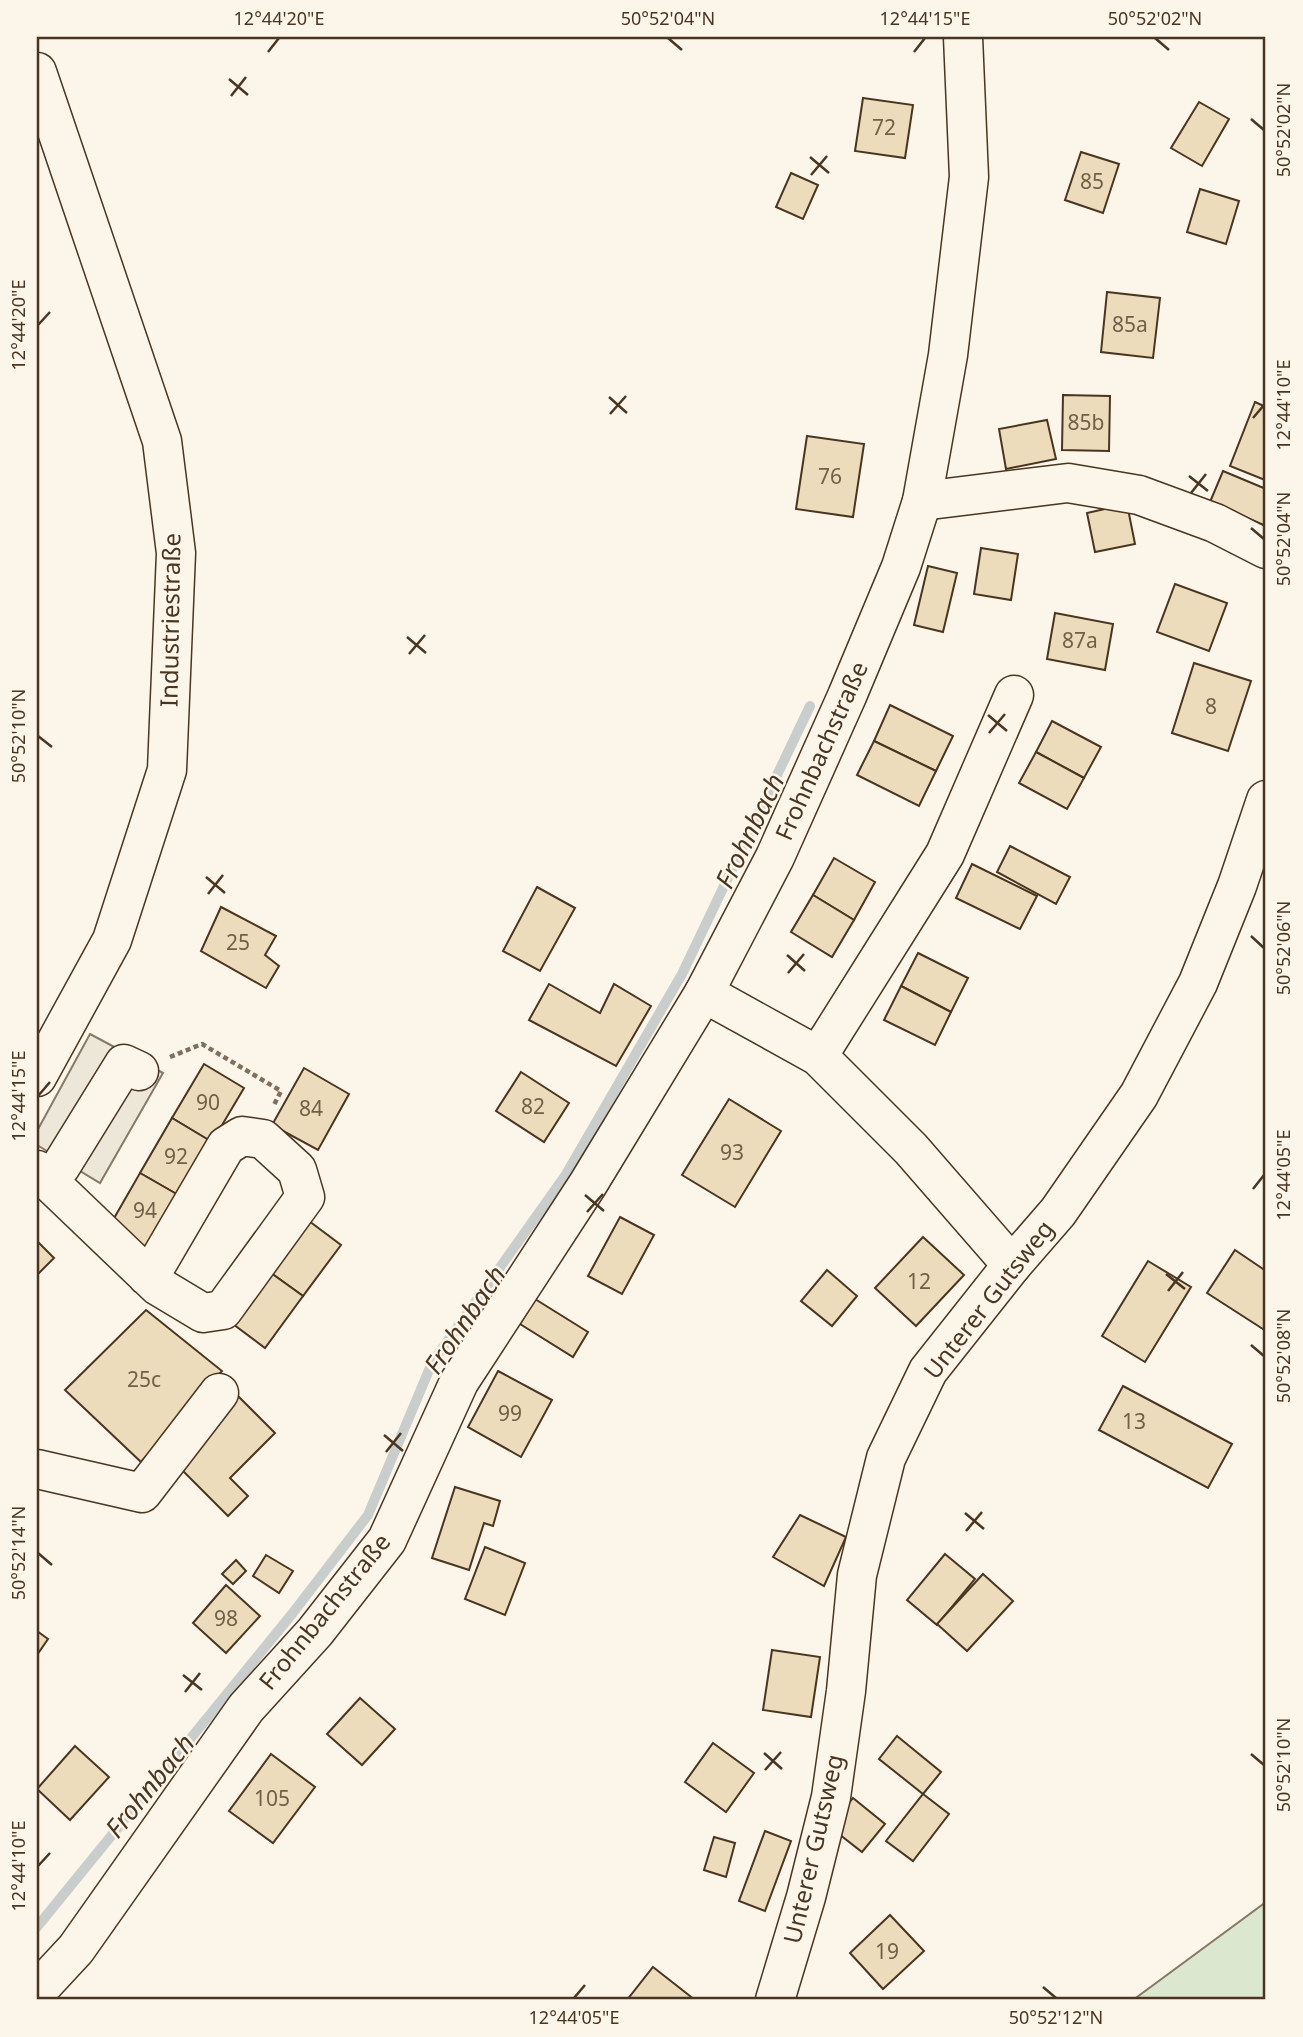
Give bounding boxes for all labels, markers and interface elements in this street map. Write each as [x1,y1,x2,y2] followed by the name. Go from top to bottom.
[234,6,324,30] text: 12°44'20"E
[621,6,715,30] text: 50°52'04"N
[880,6,970,30] text: 12°44'15"E
[1108,6,1202,30] text: 50°52'02"N
[1271,83,1295,177] text: 50°52'02"N
[872,113,896,141] house number: 72
[1080,167,1104,195] house number: 85
[6,280,30,370] text: 12°44'20"E
[1112,310,1148,338] house number: 85a
[1271,360,1295,450] text: 12°44'10"E
[1068,408,1104,436] house number: 85b
[818,462,842,490] house number: 76
[1271,492,1295,586] text: 50°52'04"N
[151,533,188,707] street label: Industriestraße
[1062,626,1098,654] house number: 87a
[766,656,875,845] street label: Frohnbachstraße
[6,689,30,783] text: 50°52'10"N
[1205,692,1217,720] house number: 8
[706,767,792,894] water label: Frohnbach
[1271,901,1295,995] text: 50°52'06"N
[226,928,250,956] house number: 25
[6,1051,30,1141] text: 12°44'15"E
[196,1088,220,1116] house number: 90
[521,1092,545,1120] house number: 82
[299,1094,323,1122] house number: 84
[1271,1130,1295,1220] text: 12°44'05"E
[720,1138,744,1166] house number: 93
[164,1142,188,1170] house number: 92
[133,1196,157,1224] house number: 94
[915,1213,1060,1385] street label: Unterer Gutsweg
[415,1258,514,1381] water label: Frohnbach
[907,1267,931,1295] house number: 12
[1271,1309,1295,1403] text: 50°52'08"N
[127,1365,161,1393] house number: 25c
[498,1399,522,1427] house number: 99
[1122,1407,1146,1435] house number: 13
[6,1506,30,1600] text: 50°52'14"N
[250,1526,397,1696] street label: Frohnbachstraße
[214,1604,238,1632] house number: 98
[1271,1718,1295,1812] text: 50°52'10"N
[96,1726,202,1845] water label: Frohnbach
[775,1751,850,1947] street label: Unterer Gutsweg
[254,1784,290,1812] house number: 105
[6,1821,30,1911] text: 12°44'10"E
[875,1937,899,1965] house number: 19
[529,2005,619,2029] text: 12°44'05"E
[1009,2005,1103,2029] text: 50°52'12"N

